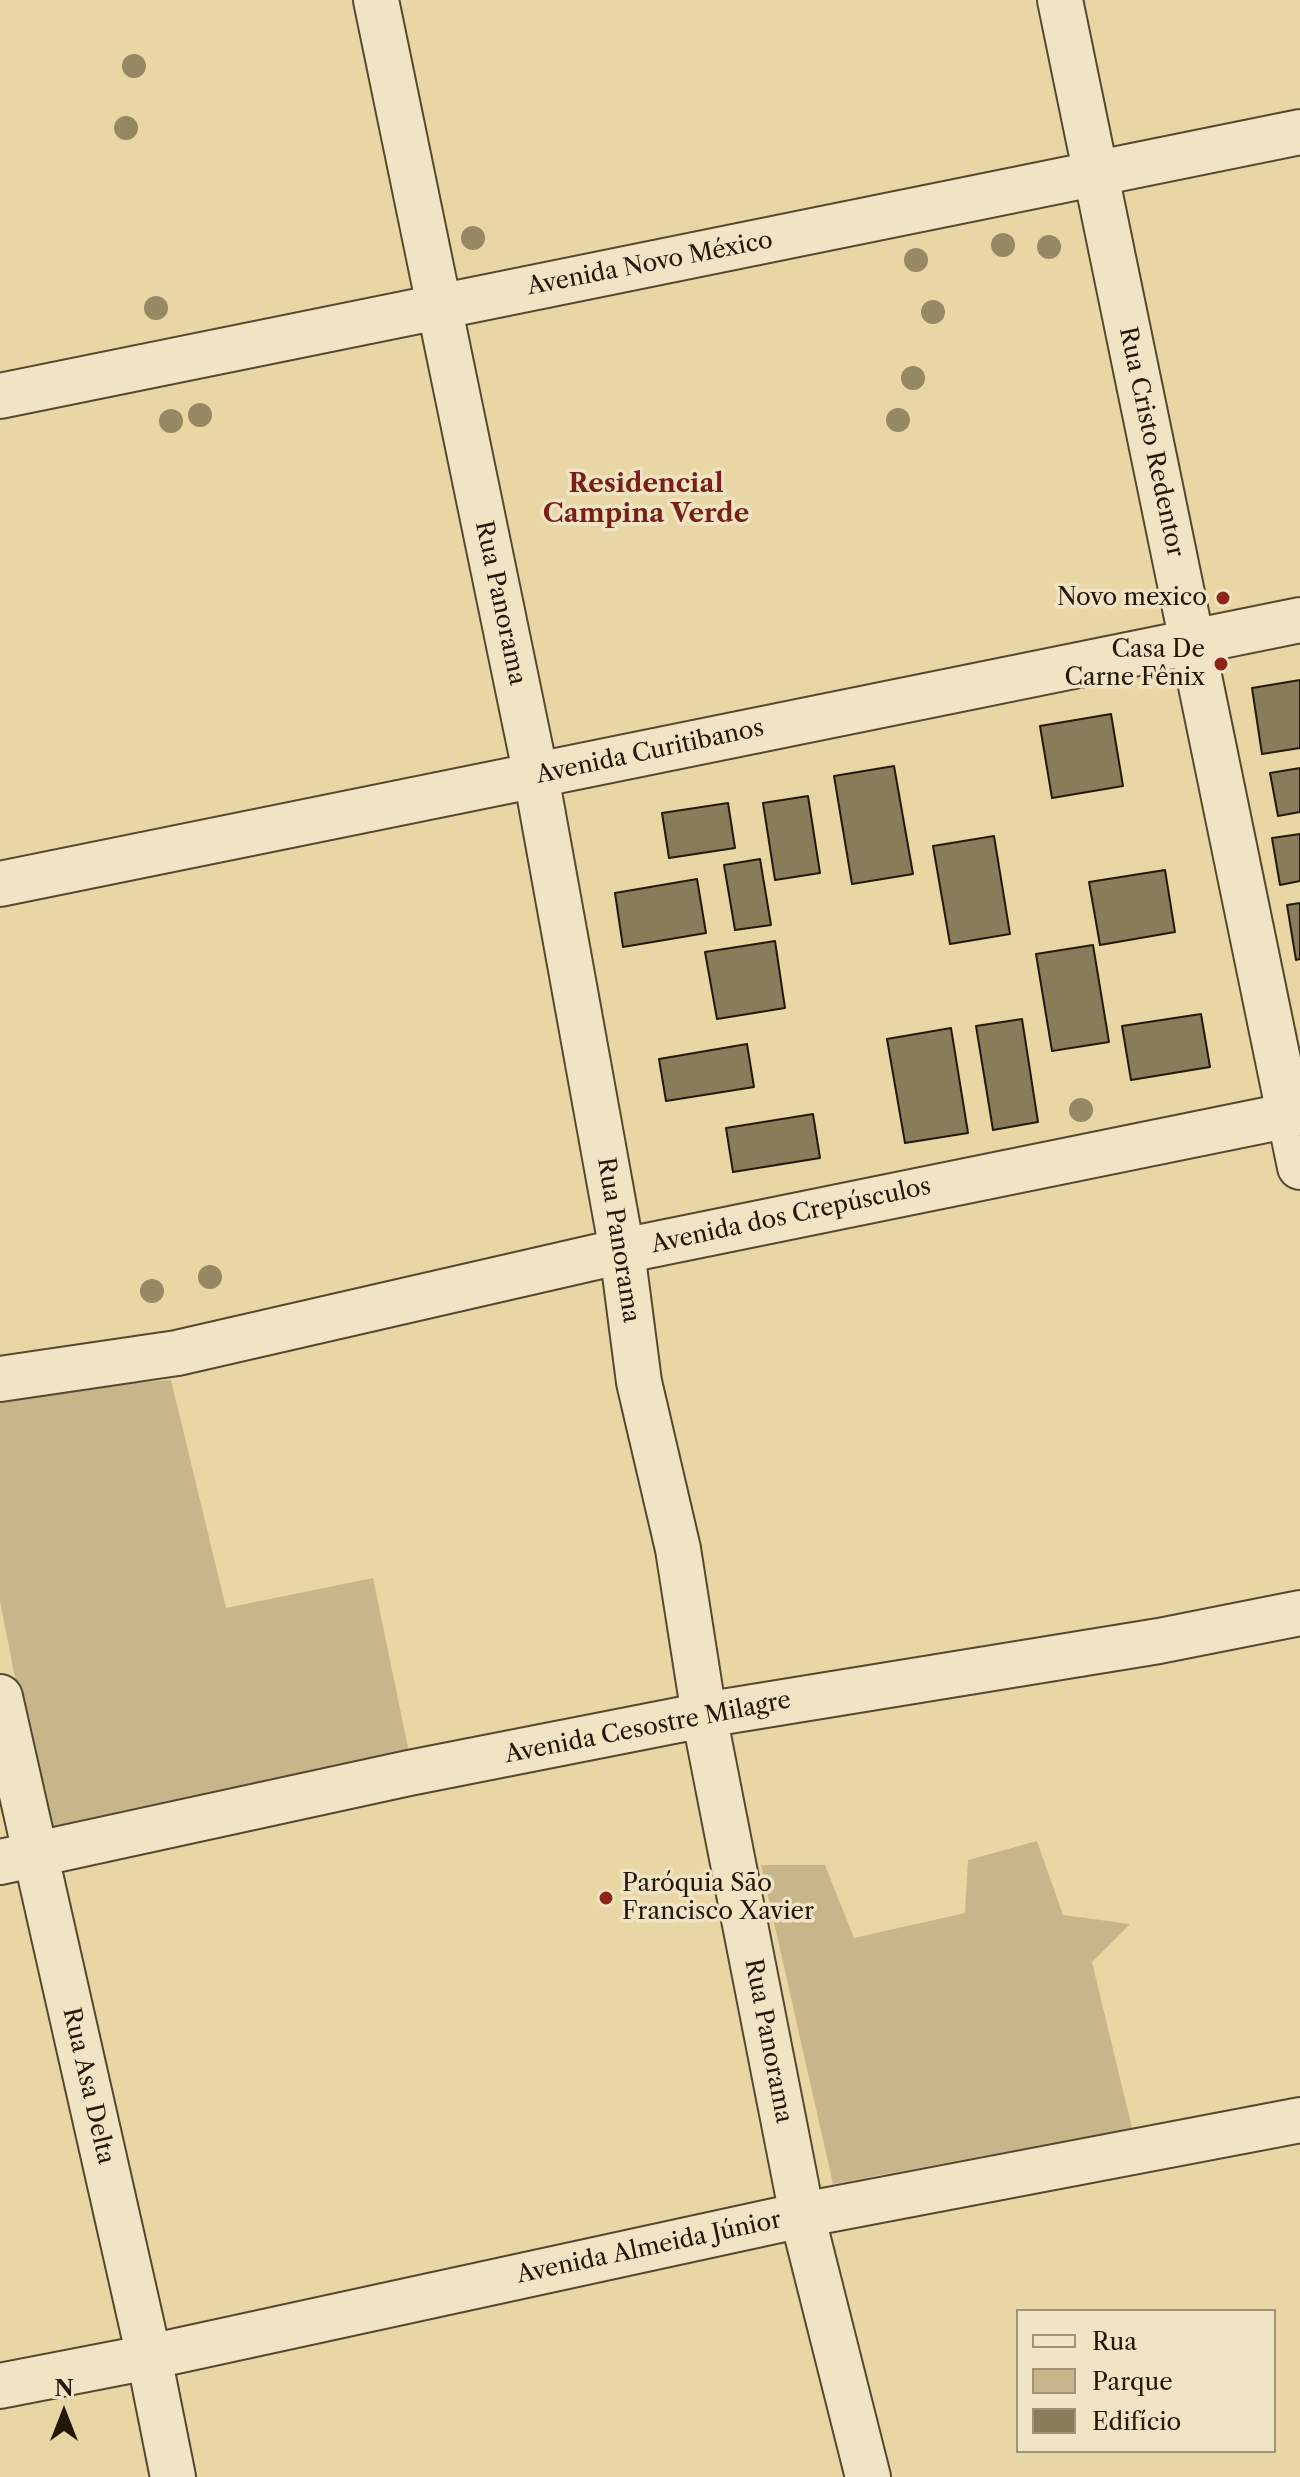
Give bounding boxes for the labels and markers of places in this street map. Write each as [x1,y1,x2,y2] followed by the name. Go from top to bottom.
[1057,584,1207,612] place label: Novo mexico
[1214,589,1232,607] marker: Novo mexico
[1065,636,1205,692] place label: Casa De Carne Fênix
[1212,655,1230,673] marker: Casa De Carne Fênix
[622,1870,814,1926] place label: Paróquia São Francisco Xavier
[597,1889,615,1907] marker: Paróquia São Francisco Xavier

